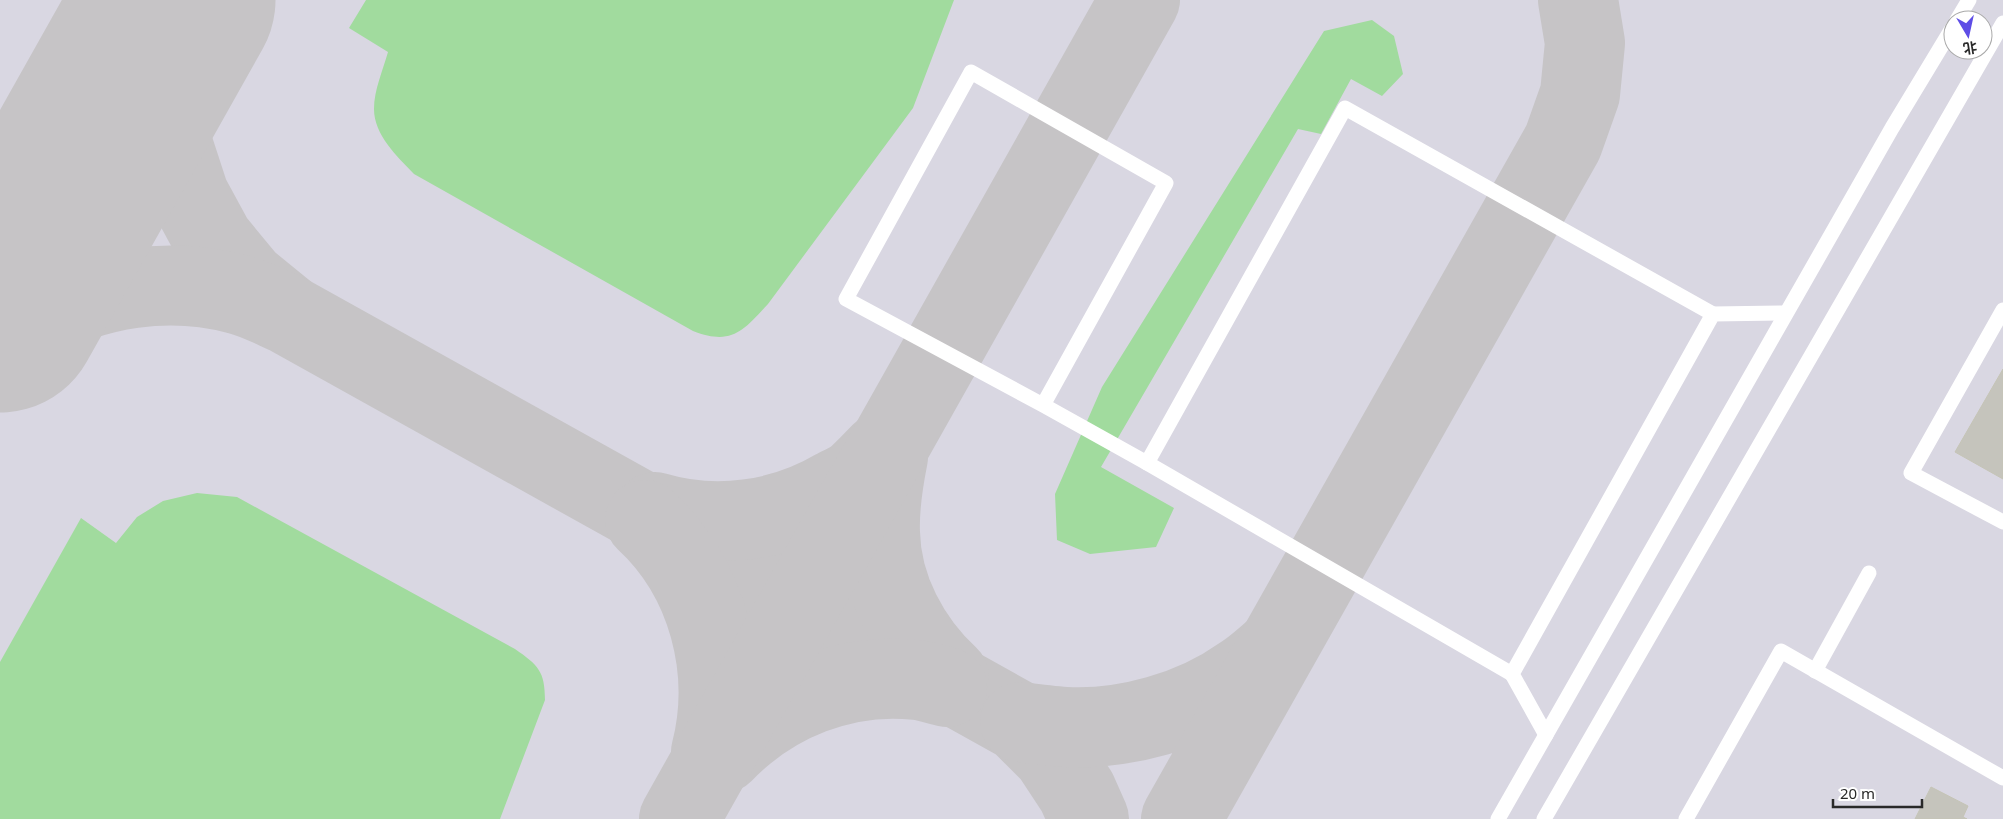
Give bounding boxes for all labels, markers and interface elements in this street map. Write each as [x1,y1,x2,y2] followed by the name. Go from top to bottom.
[1943,10,1993,60] north arrow
[1962,38,1979,59] text: 北
[1833,776,1922,808] scale bar
[1840,783,1875,803] text: 20 m

